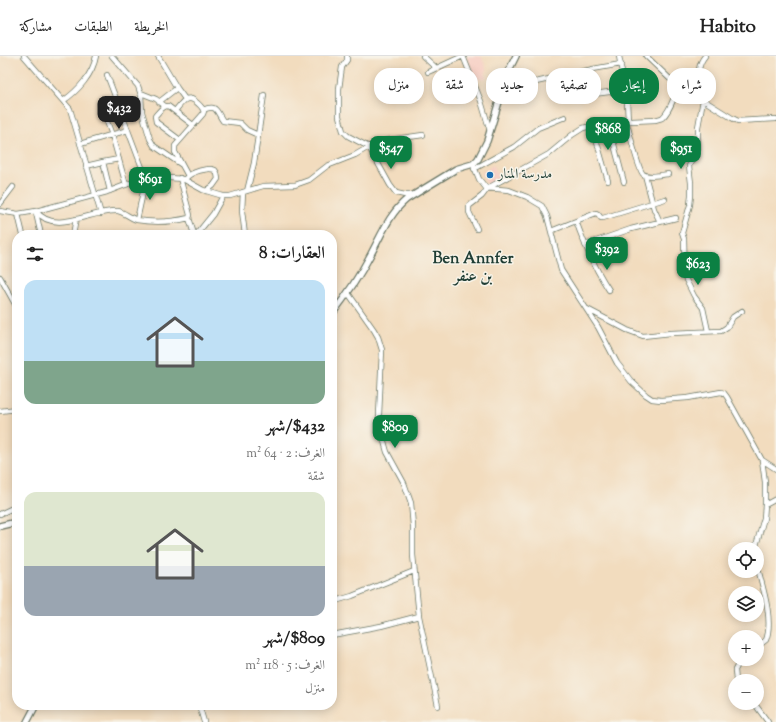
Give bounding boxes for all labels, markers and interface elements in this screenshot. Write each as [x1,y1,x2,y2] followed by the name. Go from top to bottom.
[700,14,756,41] text: Habito
[20,18,52,38] text: مشاركة
[74,18,112,38] text: الطبقات
[134,18,168,38] text: الخريطة
[374,68,424,104] chip: منزل
[432,68,478,104] chip: شقة
[486,68,538,104] chip: جديد
[546,68,601,104] chip: تصفية
[609,68,659,104] chip: إيجار
[667,68,716,104] chip: شراء
[95,96,143,130] pin: $432
[107,100,131,118] text: $432
[584,117,632,151] pin: $868
[595,121,621,139] text: $868
[367,136,415,170] pin: $547
[657,136,705,170] pin: $951
[379,140,403,158] text: $547
[670,140,692,158] text: $951
[496,165,552,185] place label: مدرسة المنار
[126,167,174,201] pin: $691
[485,170,495,180] marker: مدرسة المنار
[138,171,162,189] text: $691
[583,237,631,271] pin: $392
[595,241,619,259] text: $392
[259,242,325,266] text: العقارات: 8
[24,243,46,265] icon: filters
[433,248,514,289] district label: Ben Annfer بن عنفر
[674,252,722,286] pin: $623
[686,256,710,274] text: $623
[139,306,211,378] icon: home
[266,415,325,439] text: $432/شهر
[371,415,419,449] pin: $809
[382,419,408,437] text: $809
[246,445,325,463] text: الغرف: 2 · 64 m²
[308,468,325,486] text: شقة
[139,518,211,590] icon: home
[728,542,764,710] map controls
[728,542,764,578] button: locate
[728,586,764,622] button: layers
[264,627,325,651] text: $809/شهر
[728,630,764,666] button: +
[245,657,325,675] text: الغرف: 5 · 118 m²
[728,674,764,710] button: −
[305,680,325,698] text: منزل

